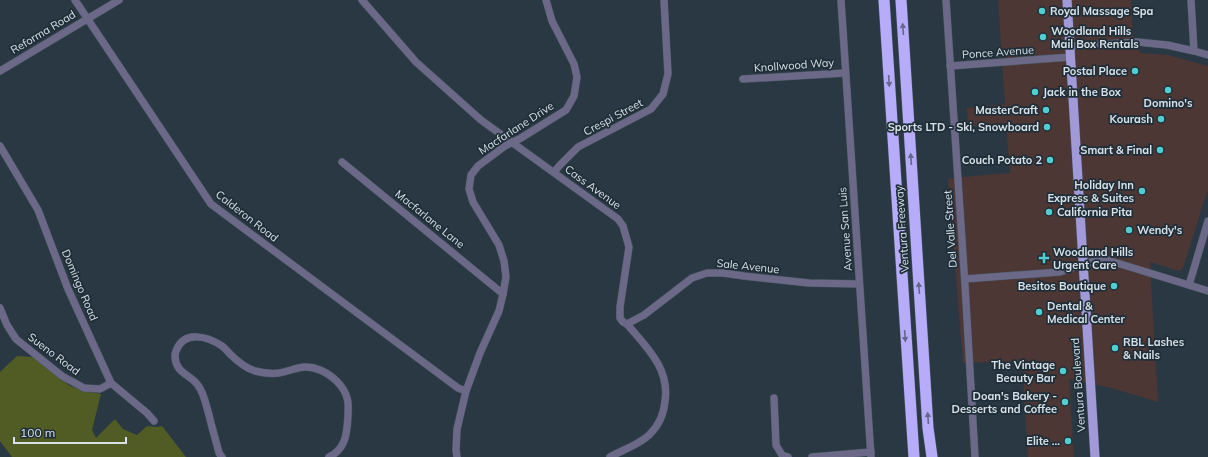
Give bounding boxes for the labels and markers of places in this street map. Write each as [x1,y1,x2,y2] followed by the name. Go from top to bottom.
[1050,4,1154,18] place label: Royal Massage Spa
[1037,6,1047,16] marker: Royal Massage Spa
[1051,24,1139,51] place label: Woodland Hills Mail Box Rentals
[1038,32,1048,42] marker: Woodland Hills Mail Box Rentals
[1063,64,1127,78] place label: Postal Place
[1130,66,1140,76] marker: Postal Place
[1043,85,1122,99] place label: Jack in the Box
[1163,85,1173,95] marker: Domino's
[1030,87,1040,97] marker: Jack in the Box
[1144,96,1193,110] place label: Domino's
[975,103,1038,117] place label: MasterCraft
[1041,105,1051,115] marker: MasterCraft
[1110,112,1153,126] place label: Kourash
[1156,114,1166,124] marker: Kourash
[888,120,1039,134] place label: Sports LTD - Ski, Snowboard
[1042,122,1052,132] marker: Sports LTD - Ski, Snowboard
[1080,143,1152,157] place label: Smart & Final
[1155,145,1165,155] marker: Smart & Final
[962,153,1042,167] place label: Couch Potato 2
[1045,155,1055,165] marker: Couch Potato 2
[1048,178,1134,205] place label: Holiday Inn Express & Suites
[1137,186,1147,196] marker: Holiday Inn Express & Suites
[1057,205,1132,219] place label: California Pita
[1044,207,1054,217] marker: California Pita
[1137,223,1183,237] place label: Wendy's
[1124,225,1134,235] marker: Wendy's
[1053,245,1134,272] place label: Woodland Hills Urgent Care
[1038,252,1050,264] marker: Woodland Hills Urgent Care
[1018,279,1106,293] place label: Besitos Boutique
[1109,281,1119,291] marker: Besitos Boutique
[1047,299,1125,326] place label: Dental & Medical Center
[1034,307,1044,317] marker: Dental & Medical Center
[1123,335,1185,362] place label: RBL Lashes & Nails
[1110,343,1120,353] marker: RBL Lashes & Nails
[991,358,1056,385] place label: The Vintage Beauty Bar
[1058,366,1068,376] marker: The Vintage Beauty Bar
[952,389,1057,416] place label: Doan's Bakery - Desserts and Coffee
[1060,397,1070,407] marker: Doan's Bakery - Desserts and Coffee
[1026,434,1060,448] place label: Elite ...
[1063,436,1073,446] marker: Elite ...

